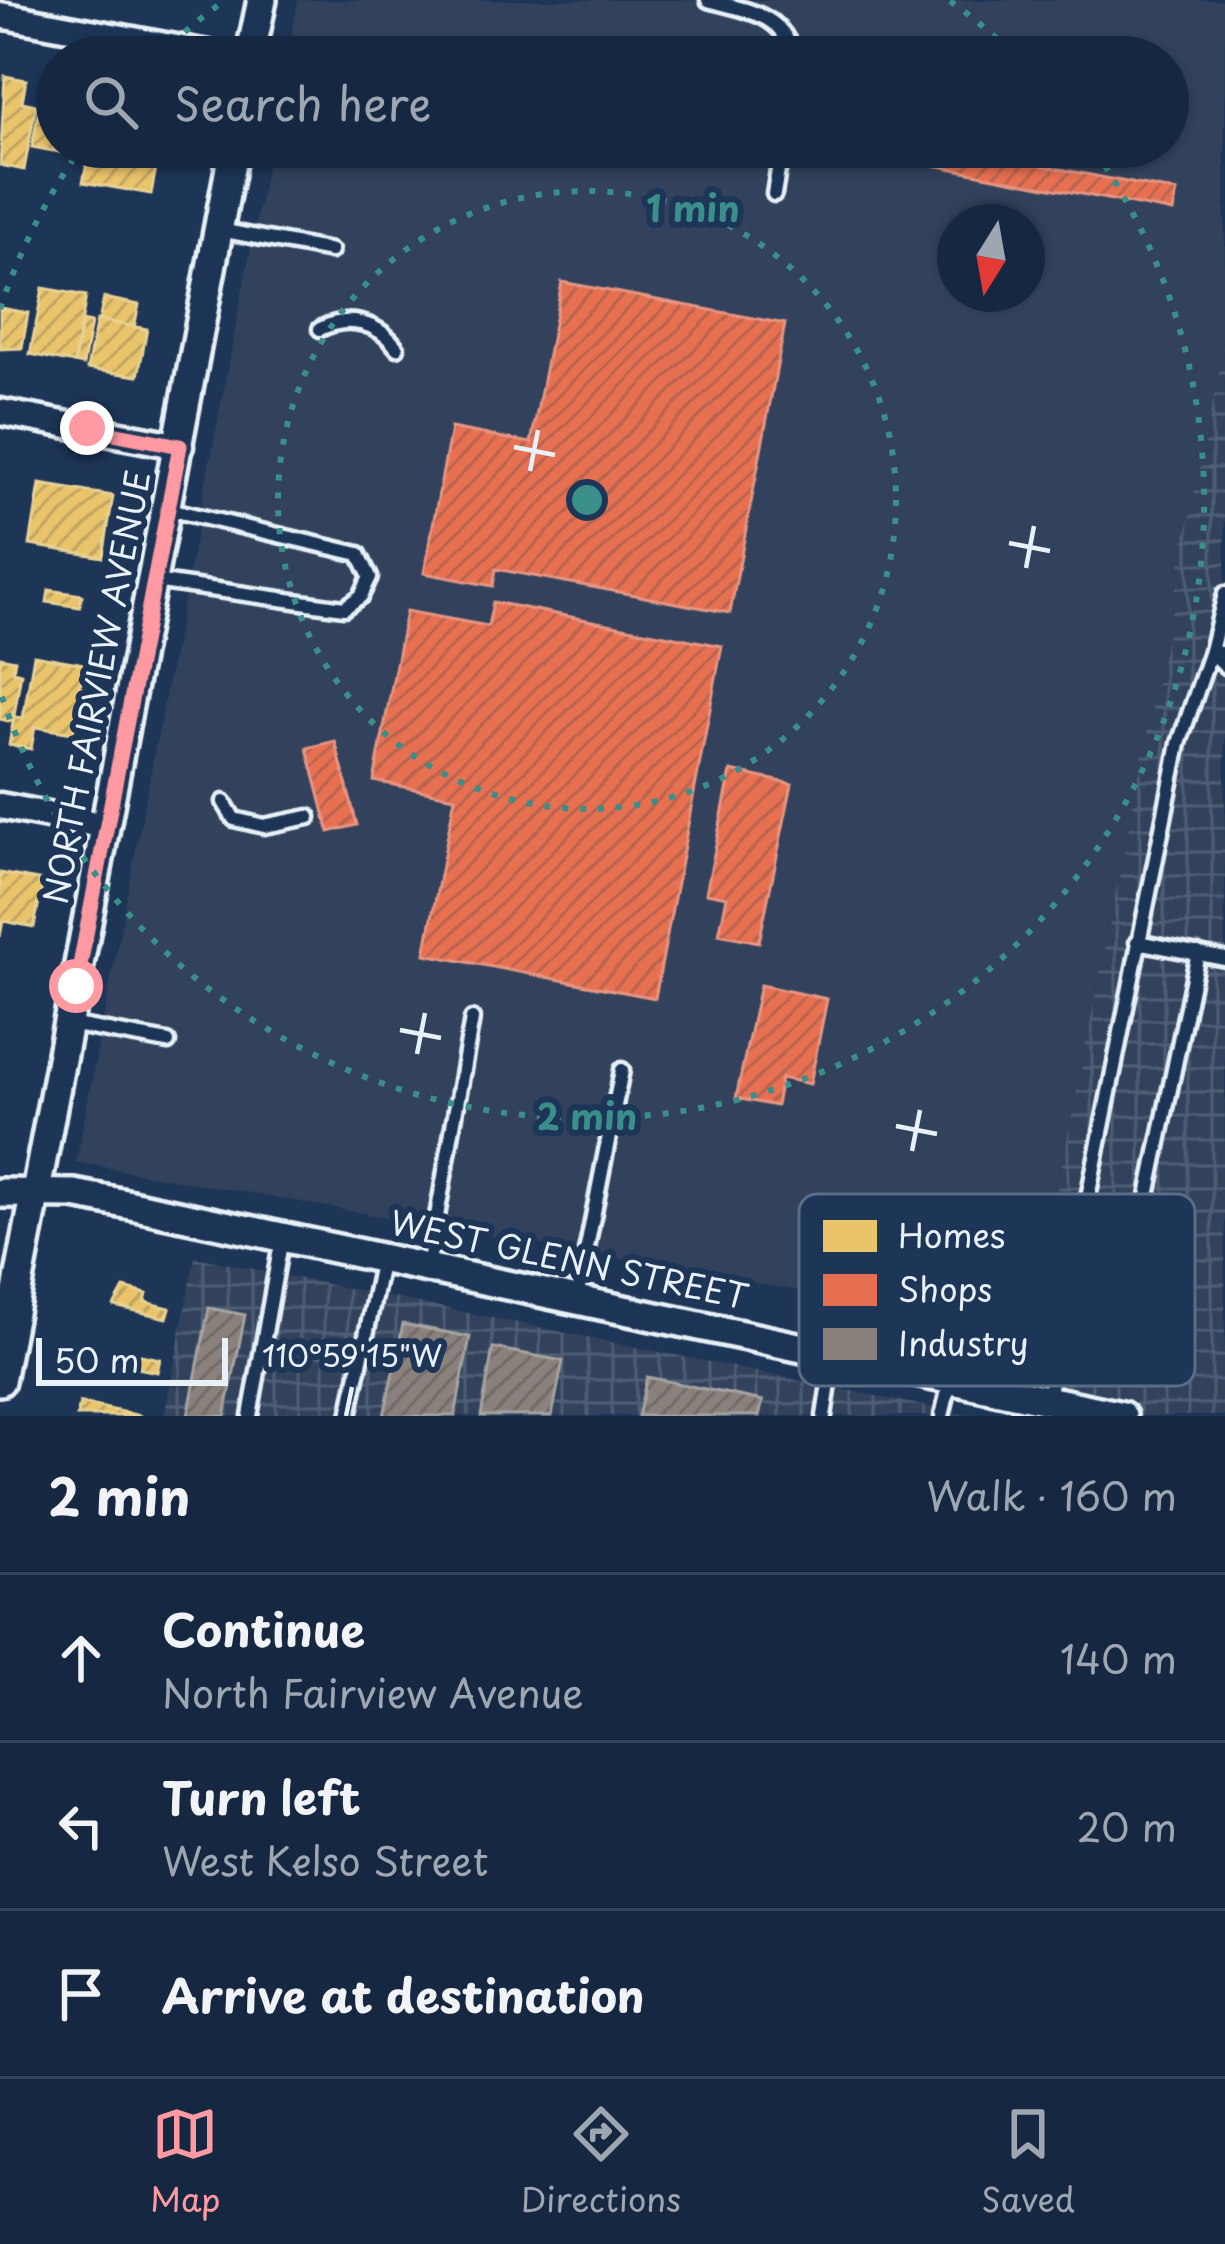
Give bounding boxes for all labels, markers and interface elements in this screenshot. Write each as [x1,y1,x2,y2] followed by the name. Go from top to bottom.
[36,36,1189,168] search box
[174,68,431,136] text: Search here
[78,69,144,135] icon: search
[646,180,740,234] text: 1 min
[937,204,1045,312] north arrow
[60,401,114,455] route end
[28,466,162,908] street label: NORTH FAIRVIEW AVENUE
[566,479,608,521] centre of rings
[49,959,103,1013] route start
[537,1088,637,1142] text: 2 min
[799,1194,1195,1386] legend
[386,1196,753,1321] street label: WEST GLENN STREET
[898,1209,1005,1259] text: Homes
[898,1263,992,1313] text: Shops
[898,1317,1029,1367] text: Industry
[36,1332,228,1385] scale bar
[262,1332,442,1377] text: 110°59'15"W
[54,1334,140,1384] text: 50 m
[48,1456,190,1533] text: 2 min
[927,1465,1177,1524] text: Walk · 160 m
[162,1594,365,1662] text: Continue
[48,1625,114,1691] icon: ahead
[1060,1628,1177,1687] text: 140 m
[162,1662,584,1721] text: North Fairview Avenue
[162,1762,361,1830] text: Turn left
[48,1793,114,1859] icon: left
[1076,1796,1177,1855] text: 20 m
[162,1830,488,1889] text: West Kelso Street
[162,1960,645,2028] text: Arrive at destination
[48,1961,114,2027] icon: arrive
[150,2101,221,2223] tab: Map
[521,2101,681,2223] tab: Directions
[981,2101,1075,2223] tab: Saved

